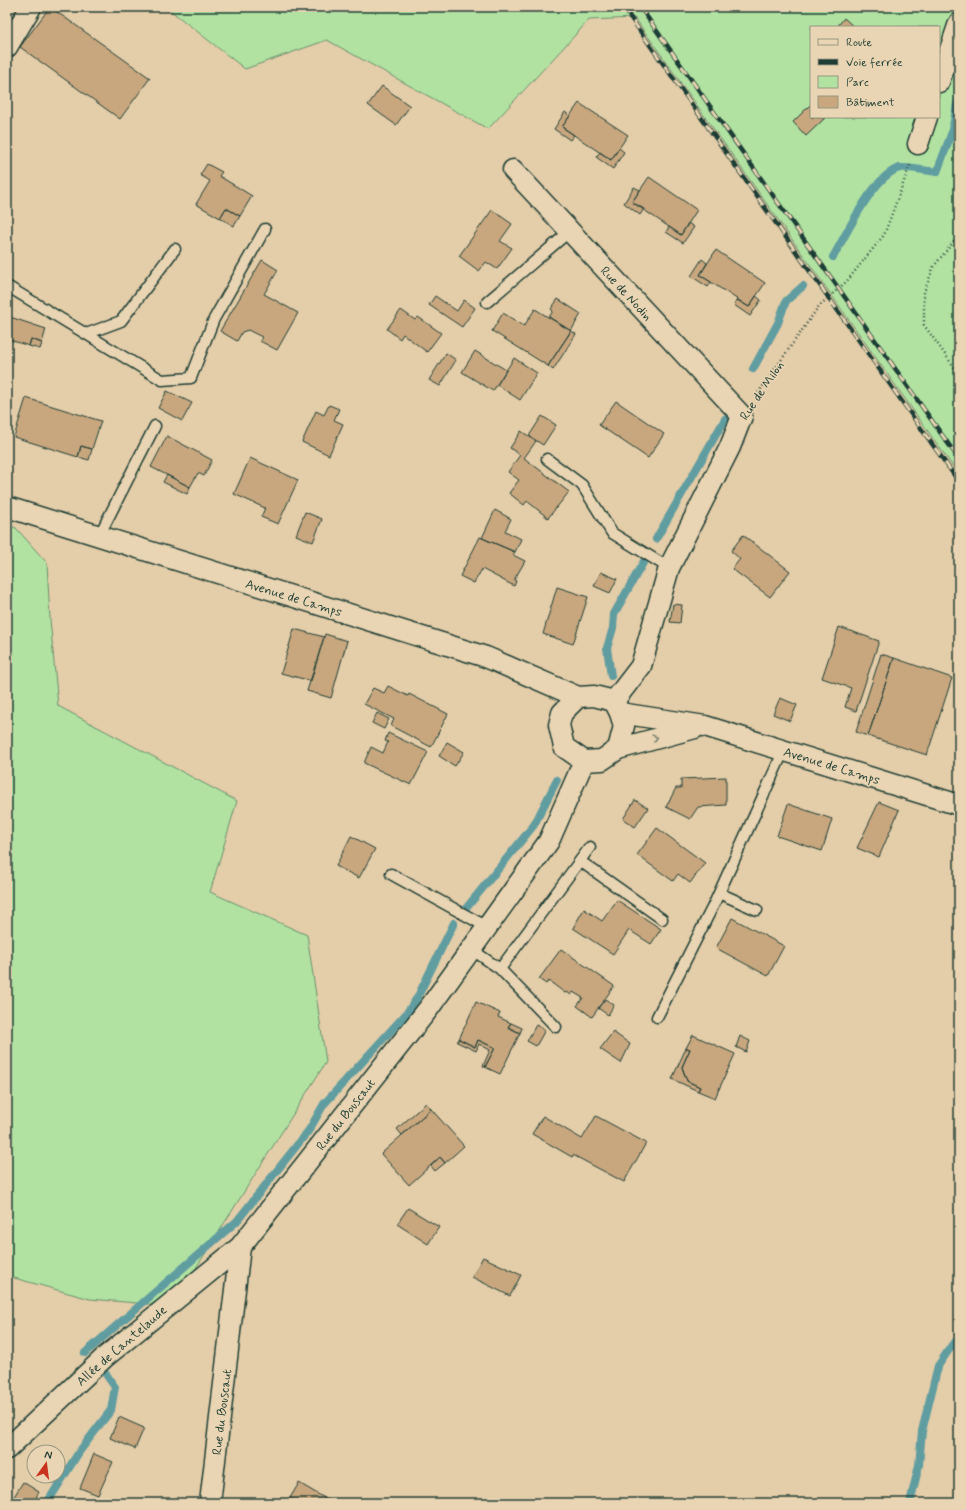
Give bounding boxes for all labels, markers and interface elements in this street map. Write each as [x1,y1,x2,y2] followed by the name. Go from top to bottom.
[810,26,940,118] legend
[846,35,872,51] text: Route
[846,55,903,71] text: Voie ferrée
[846,75,869,91] text: Parc
[846,95,895,111] text: Bâtiment
[596,263,656,325] street label: Rue de Nodin
[736,358,788,424] street label: Rue de Milon
[243,576,344,621] street label: Avenue de Camps
[652,734,659,743] one-way arrow
[781,744,882,789] street label: Avenue de Camps
[313,1076,380,1154] street label: Rue du Bouscaut
[73,1302,171,1390] street label: Allée de Cantelaude
[209,1368,236,1456] street label: Rue du Bouscaut
[26,1444,66,1484] north arrow
[43,1448,53,1463] text: N

